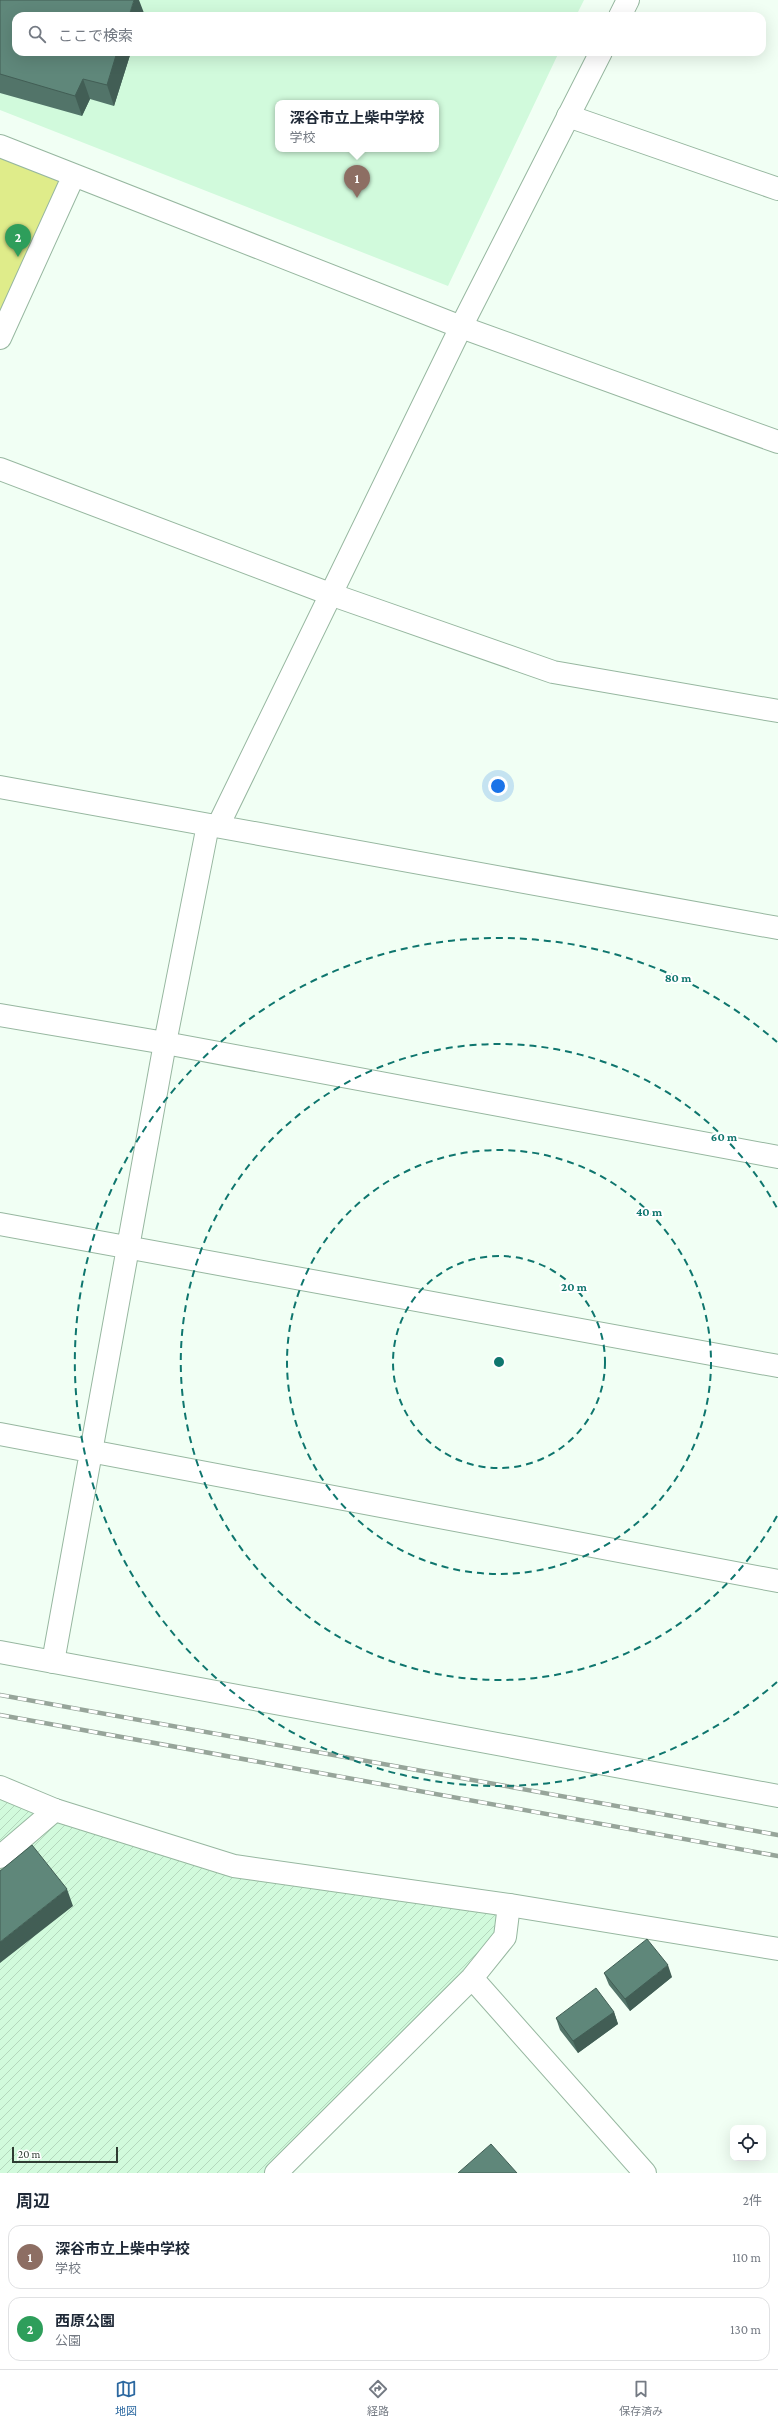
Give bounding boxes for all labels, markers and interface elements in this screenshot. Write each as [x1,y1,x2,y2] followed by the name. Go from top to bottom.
[12,12,766,56] search box
[26,23,48,45] icon: search
[58,28,133,44] text: ここで検索
[275,100,439,152] popup
[289,110,425,126] text: 深谷市立上柴中学校
[289,130,316,145] text: 学校
[344,165,370,198] pin: 1
[5,224,31,257] pin: 2
[488,776,508,796] your location
[665,971,692,985] text: 80 m
[711,1130,738,1144] text: 60 m
[636,1205,663,1219] text: 40 m
[561,1280,588,1294] text: 20 m
[492,1355,506,1369] centre of rings
[730,2125,766,2161] map controls
[730,2125,766,2161] button: locate
[12,2145,118,2164] scale bar
[18,2148,40,2160] text: 20 m
[16,2192,50,2211] text: 周辺
[743,2193,762,2208] text: 2件
[55,2241,190,2257] text: 深谷市立上柴中学校
[28,2250,32,2265] text: 1
[732,2250,761,2265] text: 110 m
[55,2261,81,2276] text: 学校
[55,2313,115,2329] text: 西原公園
[27,2322,33,2337] text: 2
[730,2322,761,2337] text: 130 m
[55,2333,81,2348] text: 公園
[115,2378,137,2418] tab: 地図
[367,2378,389,2418] tab: 経路
[619,2378,663,2418] tab: 保存済み

